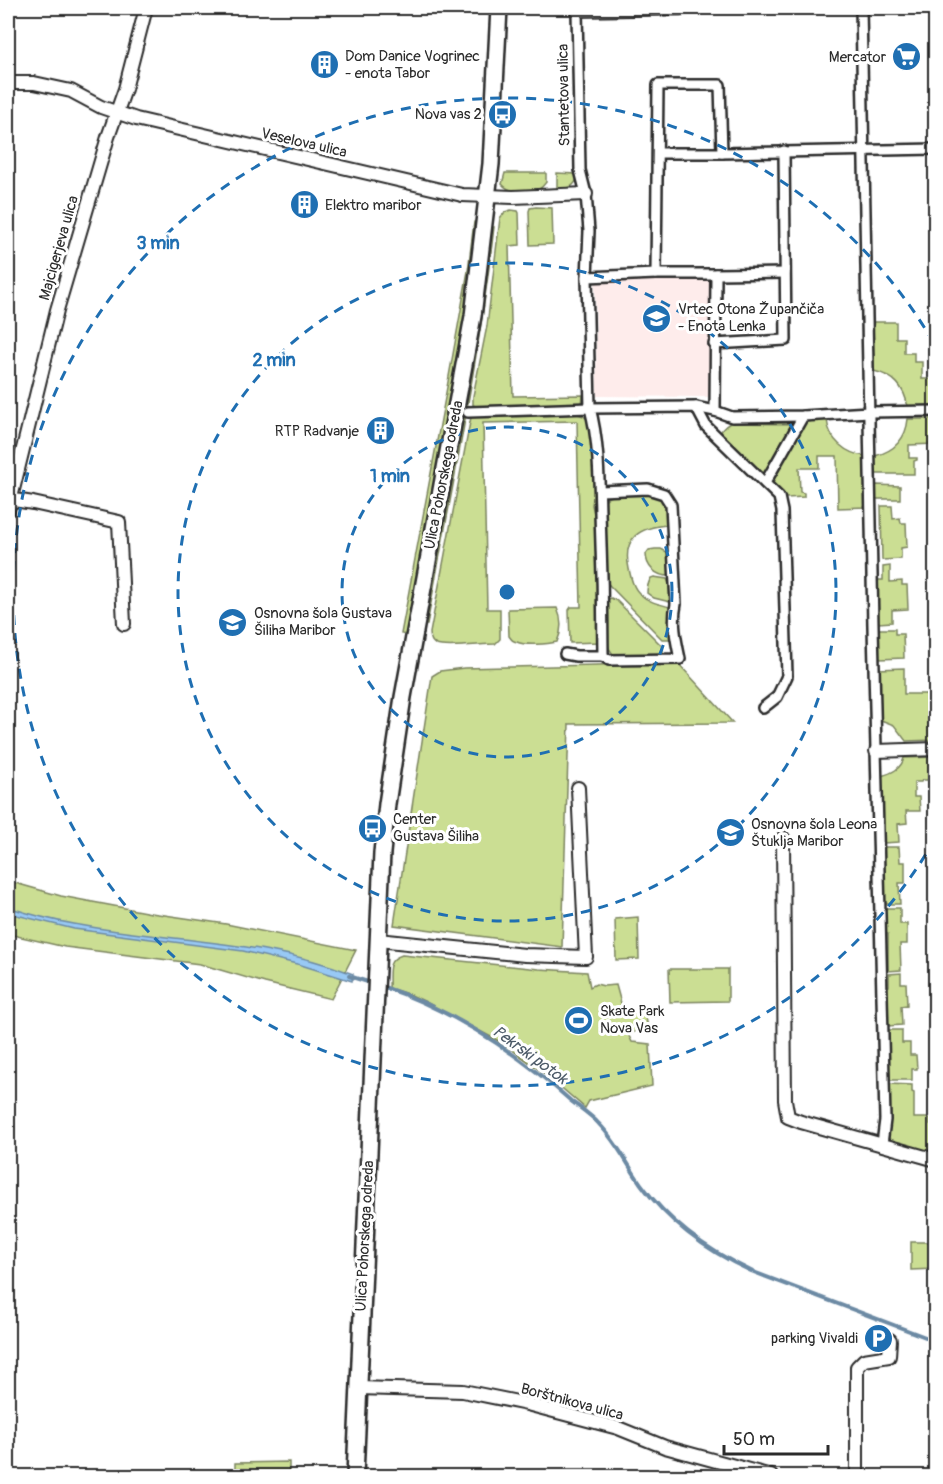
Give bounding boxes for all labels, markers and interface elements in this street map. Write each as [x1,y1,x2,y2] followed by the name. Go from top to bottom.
[891,41,923,73] supermarket icon: Mercator
[554,44,574,146] street label: Stantetova ulica
[345,47,480,83] place label: Dom Danice Vogrinec - enota Tabor
[829,48,887,67] place label: Mercator
[308,49,340,81] building icon: Dom Danice Vogrinec - enota Tabor
[487,98,519,130] bus stop icon: Nova vas 2
[415,105,482,124] place label: Nova vas 2
[259,124,349,162] street label: Veselova ulica
[288,189,320,221] building icon: Elektro maribor
[35,193,83,303] street label: Majcigerjeva ulica
[325,196,422,215] place label: Elektro maribor
[136,232,180,255] text: 3 min
[678,300,824,336] place label: Vrtec Otona Župančiča - Enota Lenka
[641,302,673,334] school or university icon: Vrtec Otona Župančiča - Enota Lenka
[252,349,296,372] text: 2 min
[420,399,468,551] street label: Ulica Pohorskega odreda
[364,415,396,447] building icon: RTP Radvanje
[275,422,360,441] place label: RTP Radvanje
[370,465,410,488] text: 1 min
[497,582,517,602] centre of rings
[254,604,392,640] place label: Osnovna šola Gustava Šiliha Maribor
[217,606,249,638] school or university icon: Osnovna šola Gustava Šiliha Maribor
[393,810,479,846] place label: Center Gustava Šiliha
[356,812,388,844] bus stop icon: Center Gustava Šiliha
[751,815,877,851] place label: Osnovna šola Leona Štuklja Maribor
[714,817,746,849] school or university icon: Osnovna šola Leona Štuklja Maribor
[600,1002,665,1038] place label: Skate Park Nova Vas
[563,1004,595,1036] sports icon: Skate Park Nova Vas
[489,1021,572,1089] water label: Pekrski potok
[352,1160,378,1312] street label: Ulica Pohorskega odreda
[863,1322,895,1354] parking icon: parking Vivaldi
[771,1329,858,1348] place label: parking Vivaldi
[519,1379,625,1425] street label: Borštnikova ulica
[724,1418,828,1456] scale bar
[733,1428,775,1451] text: 50 m

